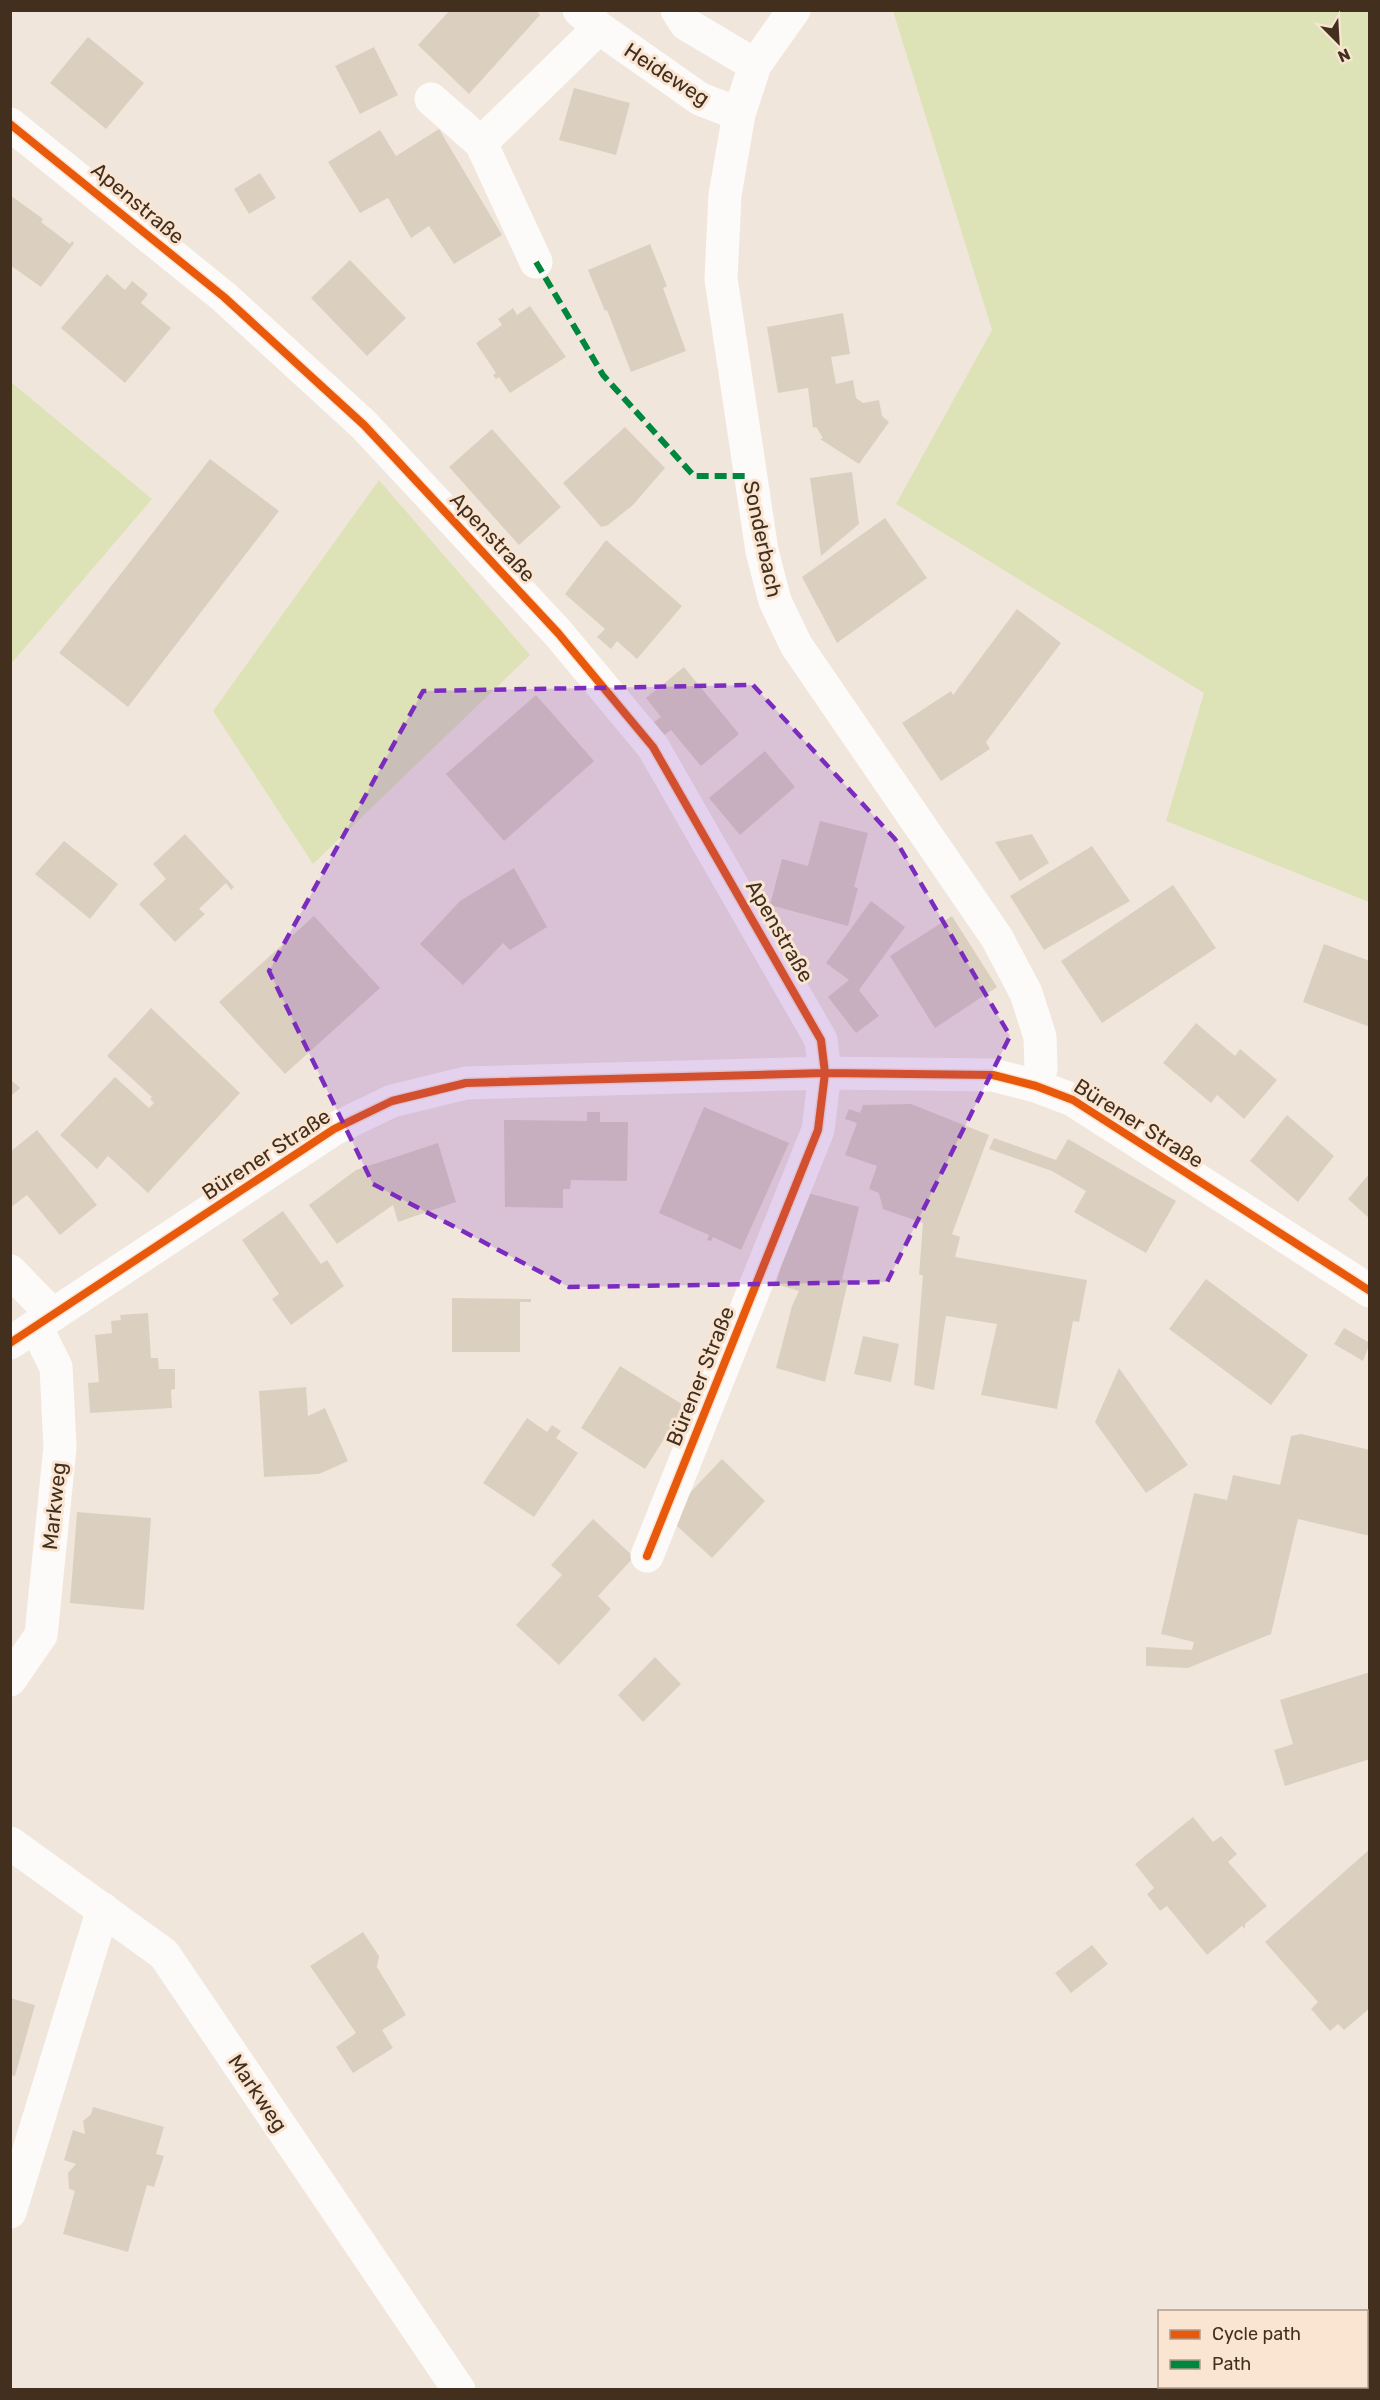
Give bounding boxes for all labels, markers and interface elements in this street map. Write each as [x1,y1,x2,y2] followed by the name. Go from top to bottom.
[1308,12,1368,72] north arrow
[620,37,714,111] street label: Heideweg
[1335,44,1353,66] text: N
[86,157,190,249] street label: Apenstraße
[738,478,788,600] street label: Sonderbach
[445,487,541,587] street label: Apenstraße
[741,876,819,986] street label: Apenstraße
[1070,1073,1208,1173] street label: Bürener Straße
[197,1103,335,1205] street label: Bürener Straße
[661,1303,739,1449] street label: Bürener Straße
[37,1461,71,1551] street label: Markweg
[223,2050,293,2136] street label: Markweg
[1158,2310,1368,2388] legend
[1212,2323,1301,2345] text: Cycle path
[1212,2353,1251,2375] text: Path

